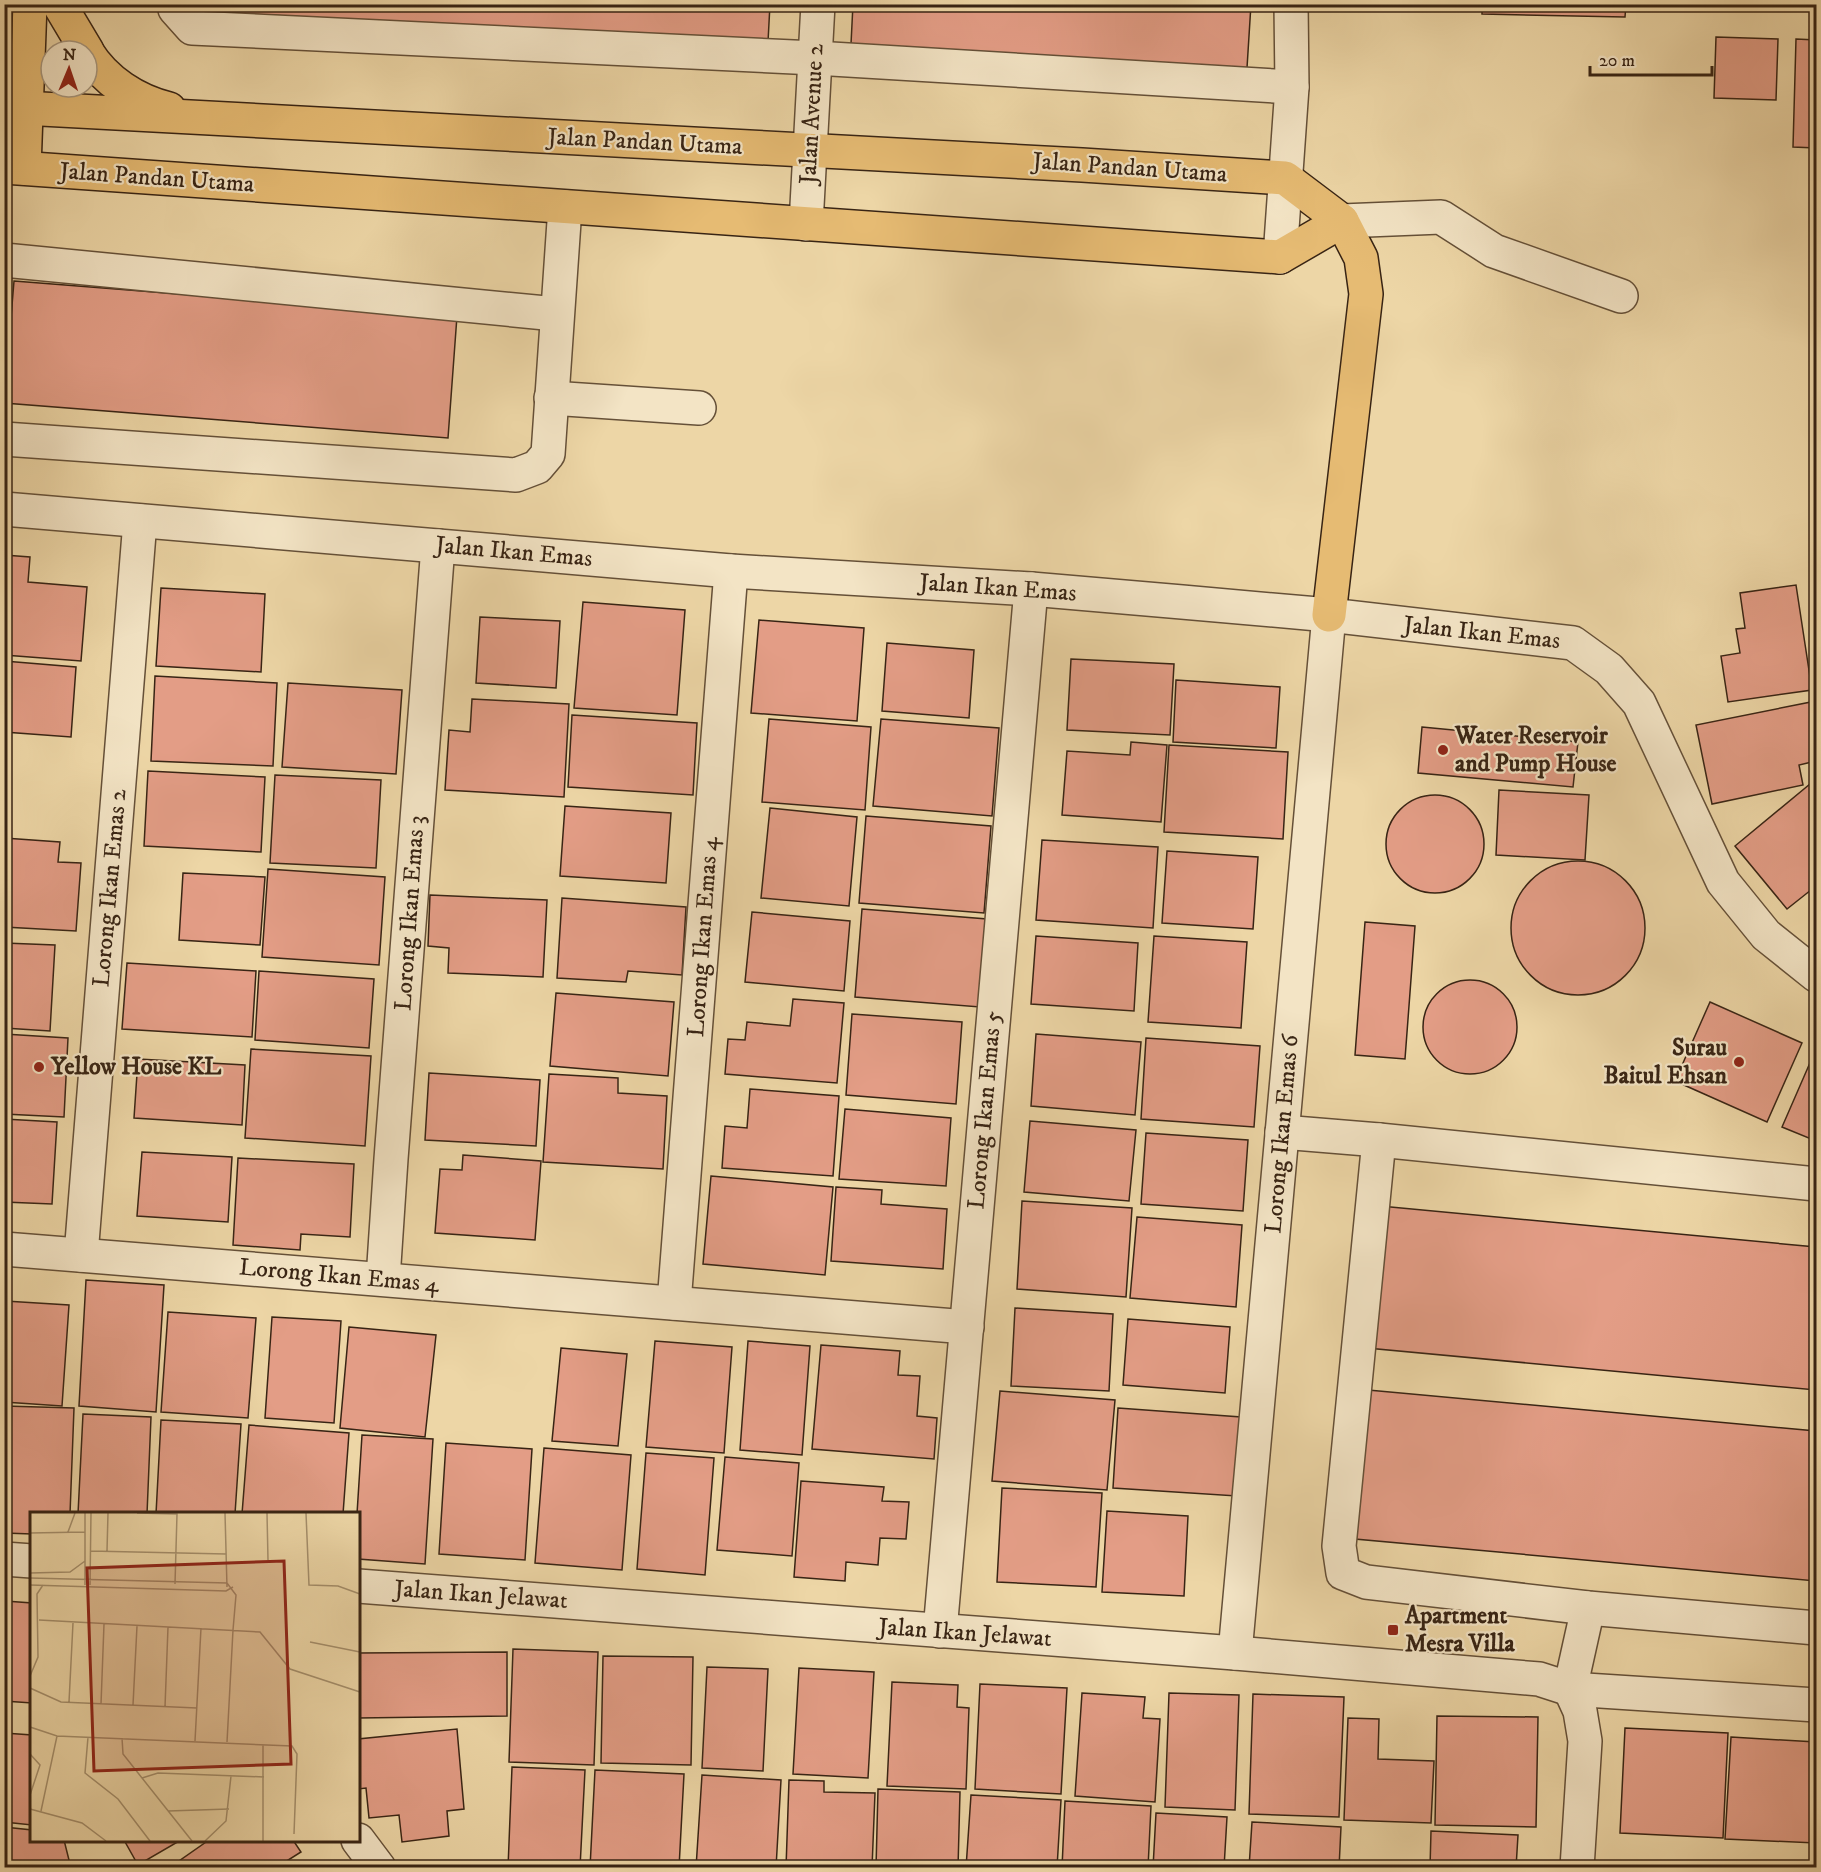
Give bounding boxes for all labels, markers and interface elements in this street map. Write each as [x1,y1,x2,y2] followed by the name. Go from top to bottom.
[39,39,99,99] north arrow
[1590,39,1712,77] scale bar
[793,43,831,187] street label: Jalan Avenue 2
[63,45,76,65] text: N
[1599,50,1635,72] text: 20 m
[545,122,744,162] street label: Jalan Pandan Utama
[1030,146,1229,190] street label: Jalan Pandan Utama
[57,156,256,200] street label: Jalan Pandan Utama
[432,530,594,574] street label: Jalan Ikan Emas
[917,567,1077,608] street label: Jalan Ikan Emas
[1400,610,1562,656] street label: Jalan Ikan Emas
[1454,721,1617,779] place label: Water Reservoir and Pump House
[1436,743,1450,757] marker: Water Reservoir and Pump House
[86,788,134,988] street label: Lorong Ikan Emas 2
[388,814,432,1012] street label: Lorong Ikan Emas 3
[681,835,725,1038] street label: Lorong Ikan Emas 4
[961,1010,1009,1210] street label: Lorong Ikan Emas 5
[1258,1032,1306,1235] street label: Lorong Ikan Emas 6
[1604,1033,1727,1091] place label: Surau Baitul Ehsan
[50,1052,222,1082] place label: Yellow House KL
[1732,1055,1746,1069] marker: Surau Baitul Ehsan
[32,1060,46,1074] marker: Yellow House KL
[238,1252,441,1300] street label: Lorong Ikan Emas 4
[30,1512,360,1842] inset map
[391,1574,569,1616] street label: Jalan Ikan Jelawat
[1404,1601,1515,1659] place label: Apartment Mesra Villa
[875,1612,1053,1654] street label: Jalan Ikan Jelawat
[1386,1623,1400,1637] marker: Apartment Mesra Villa

